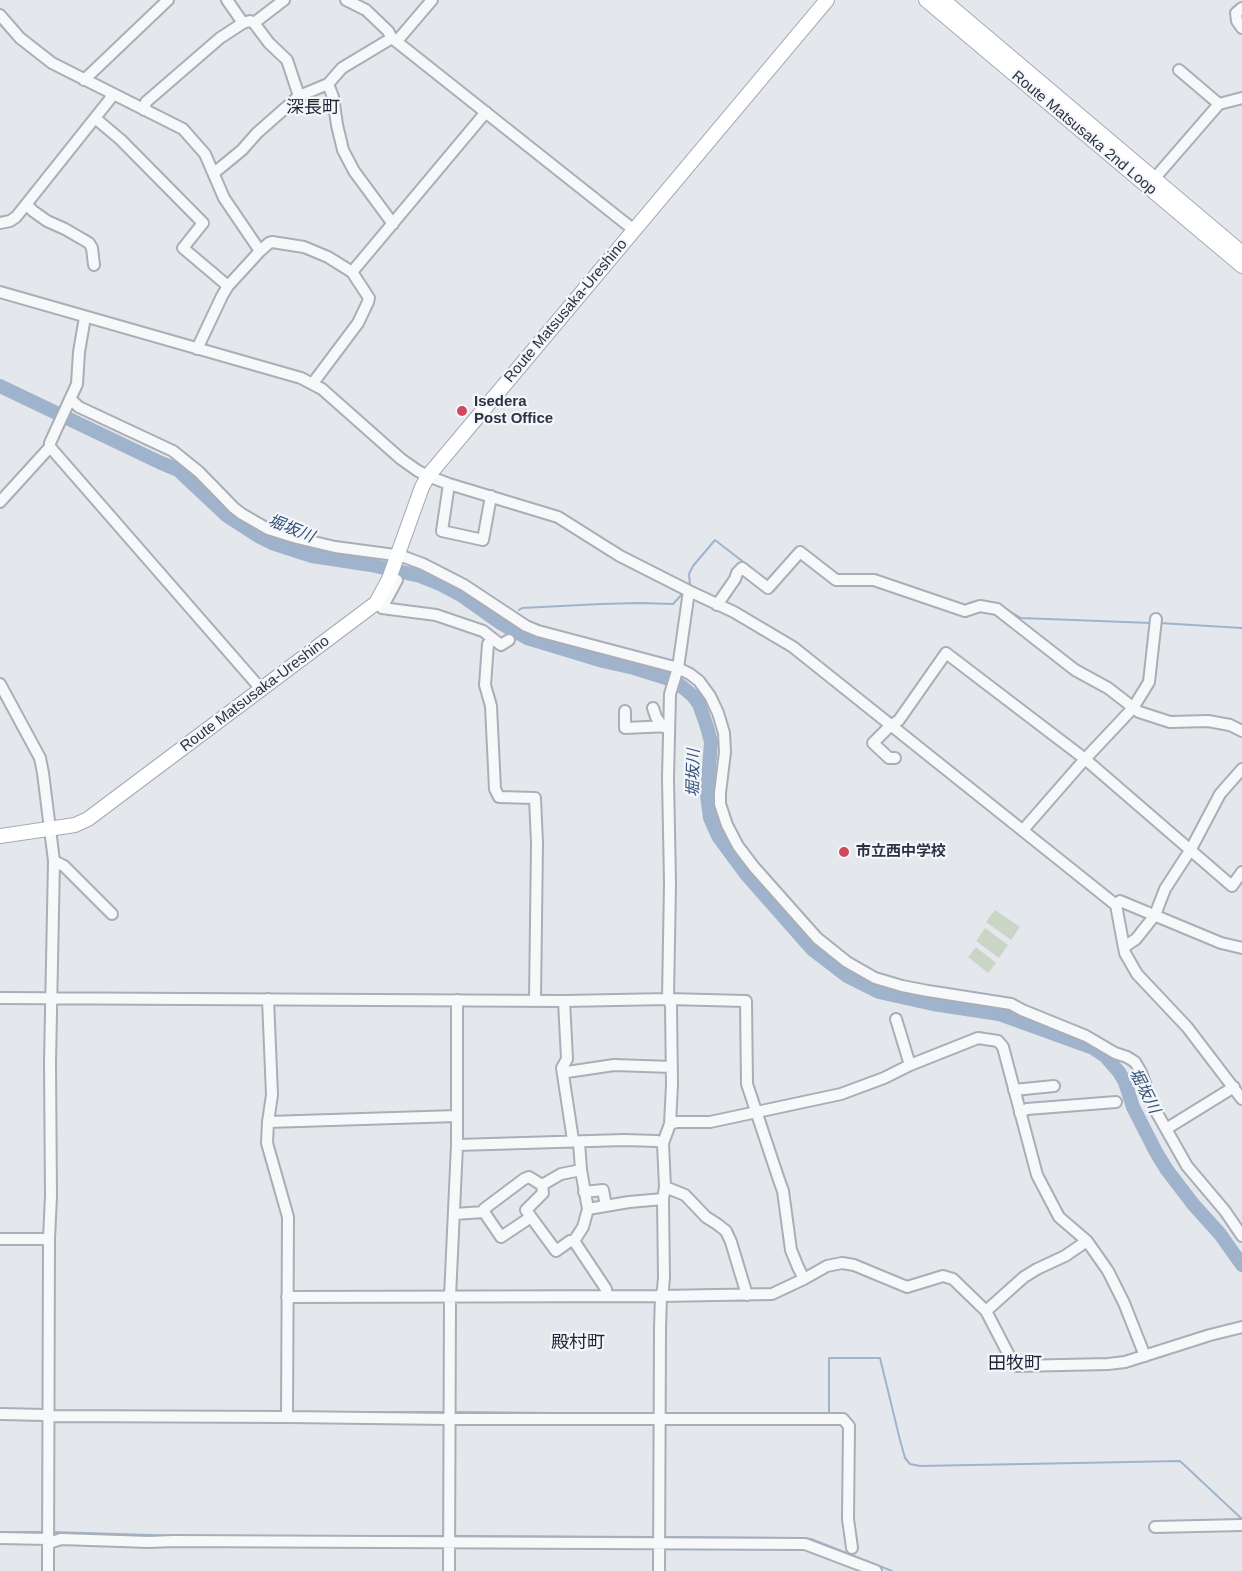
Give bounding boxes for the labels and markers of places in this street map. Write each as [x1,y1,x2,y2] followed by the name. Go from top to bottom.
[474,393,553,428] place label: Isedera Post Office
[455,404,469,418] marker: Isedera Post Office
[856,843,946,861] place label: 市立西中学校
[837,845,851,859] marker: 市立西中学校

